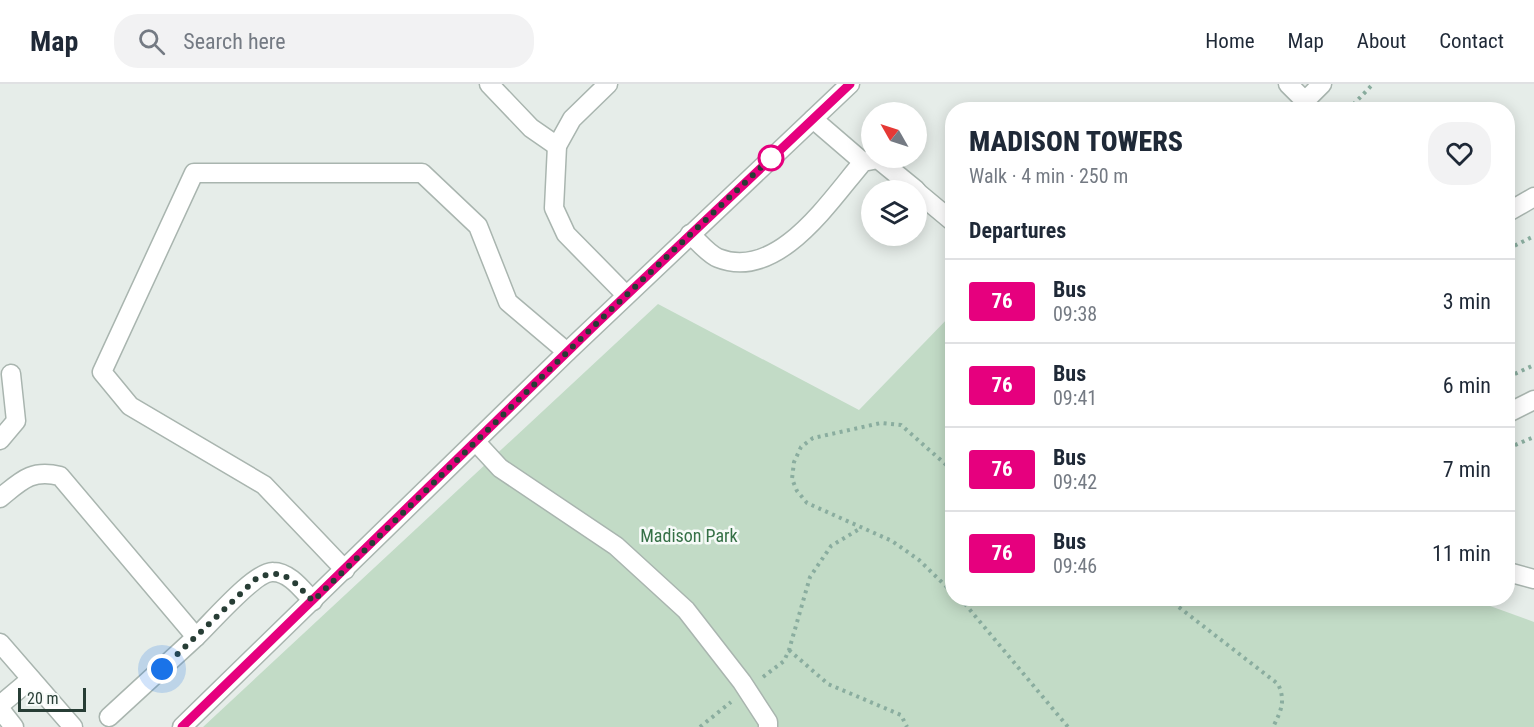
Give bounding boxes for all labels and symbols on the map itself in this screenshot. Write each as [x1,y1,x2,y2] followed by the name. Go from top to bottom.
[861,102,927,168] north arrow
[758,145,784,171] unlabelled marker
[640,525,738,546] park label: Madison Park
[147,654,177,684] your location
[18,685,86,712] scale bar

